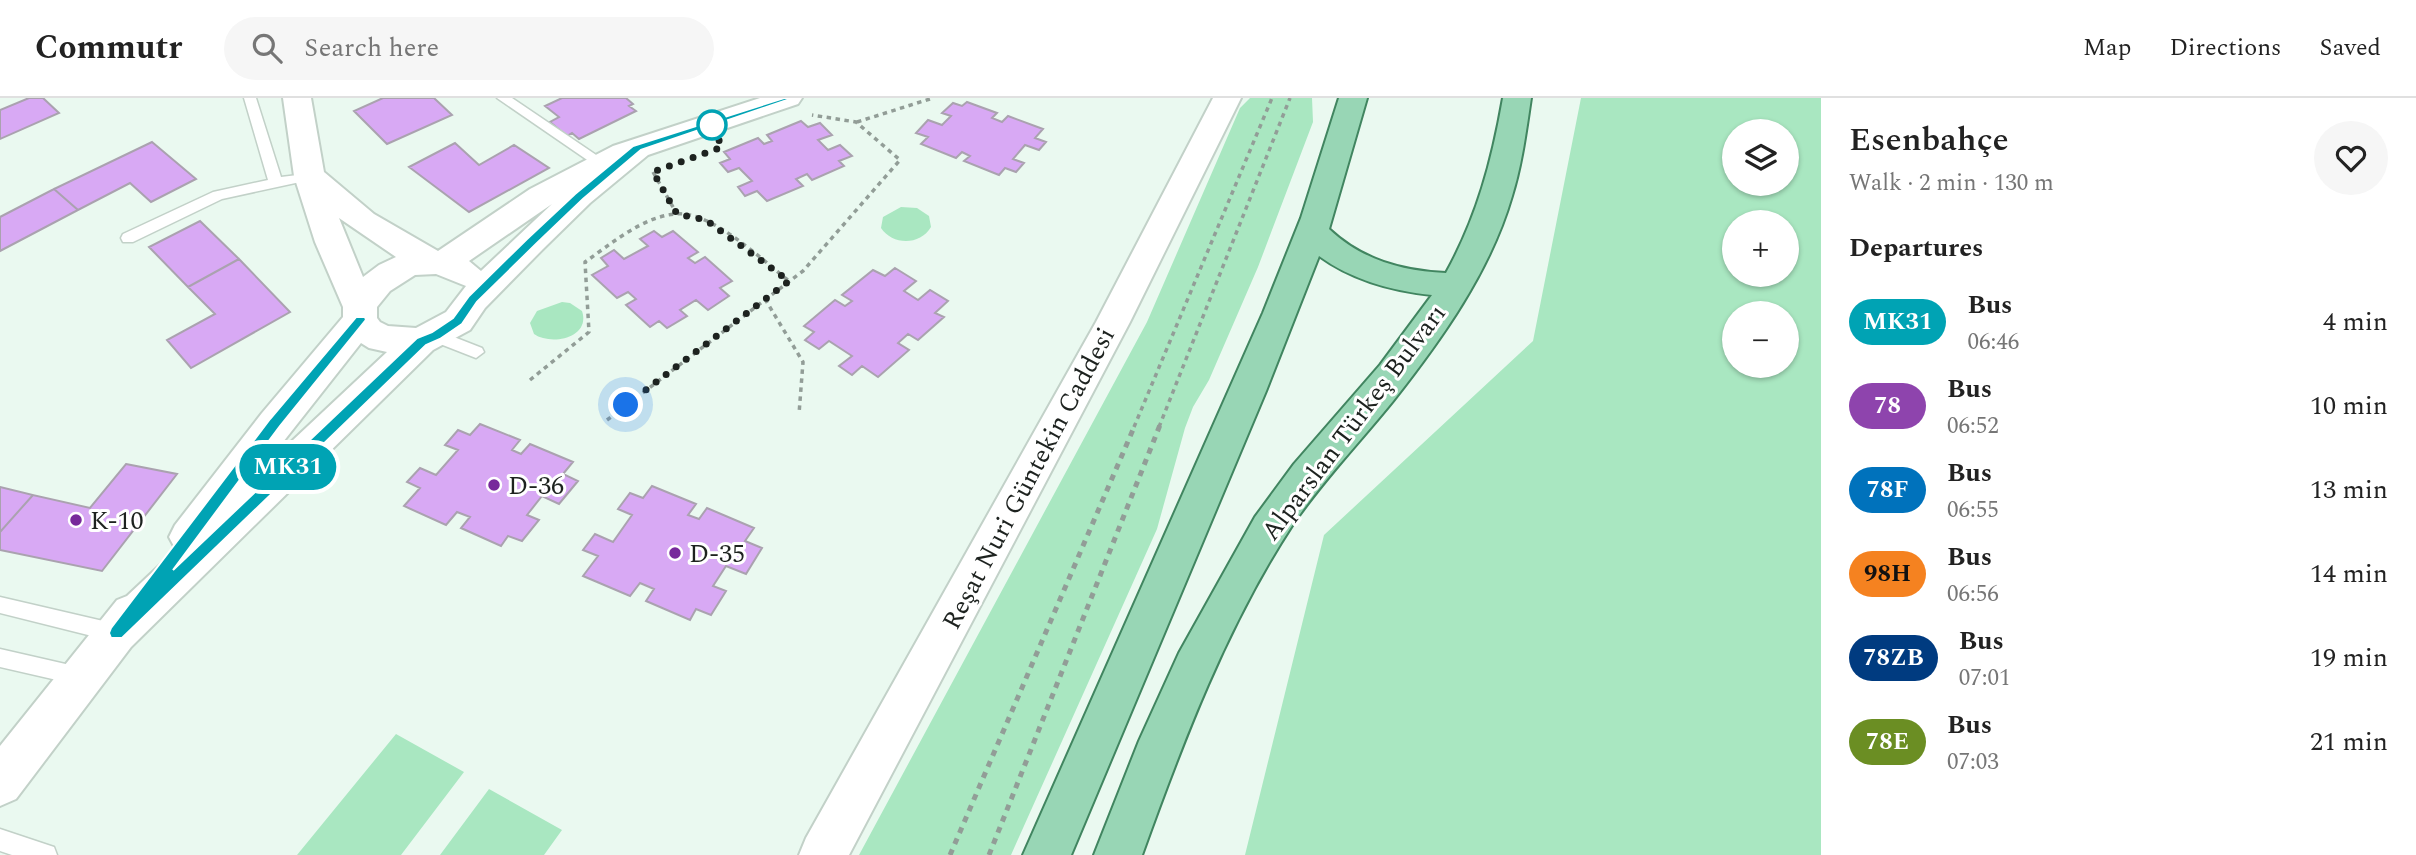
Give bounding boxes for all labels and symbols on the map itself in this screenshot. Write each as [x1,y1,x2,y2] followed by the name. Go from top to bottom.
[697,110,727,140] unlabelled marker
[1251,296,1456,549] street label: Alparslan Türkeş Bulvarı
[932,320,1126,637] street label: Reşat Nuri Güntekin Caddesi
[608,387,643,422] your location
[239,444,337,490] line badge: MK31
[508,466,564,506] place label: D-36
[486,477,502,493] marker: D-36
[90,501,143,541] place label: K-10
[68,512,84,528] marker: K-10
[689,534,745,574] place label: D-35
[667,545,683,561] marker: D-35

